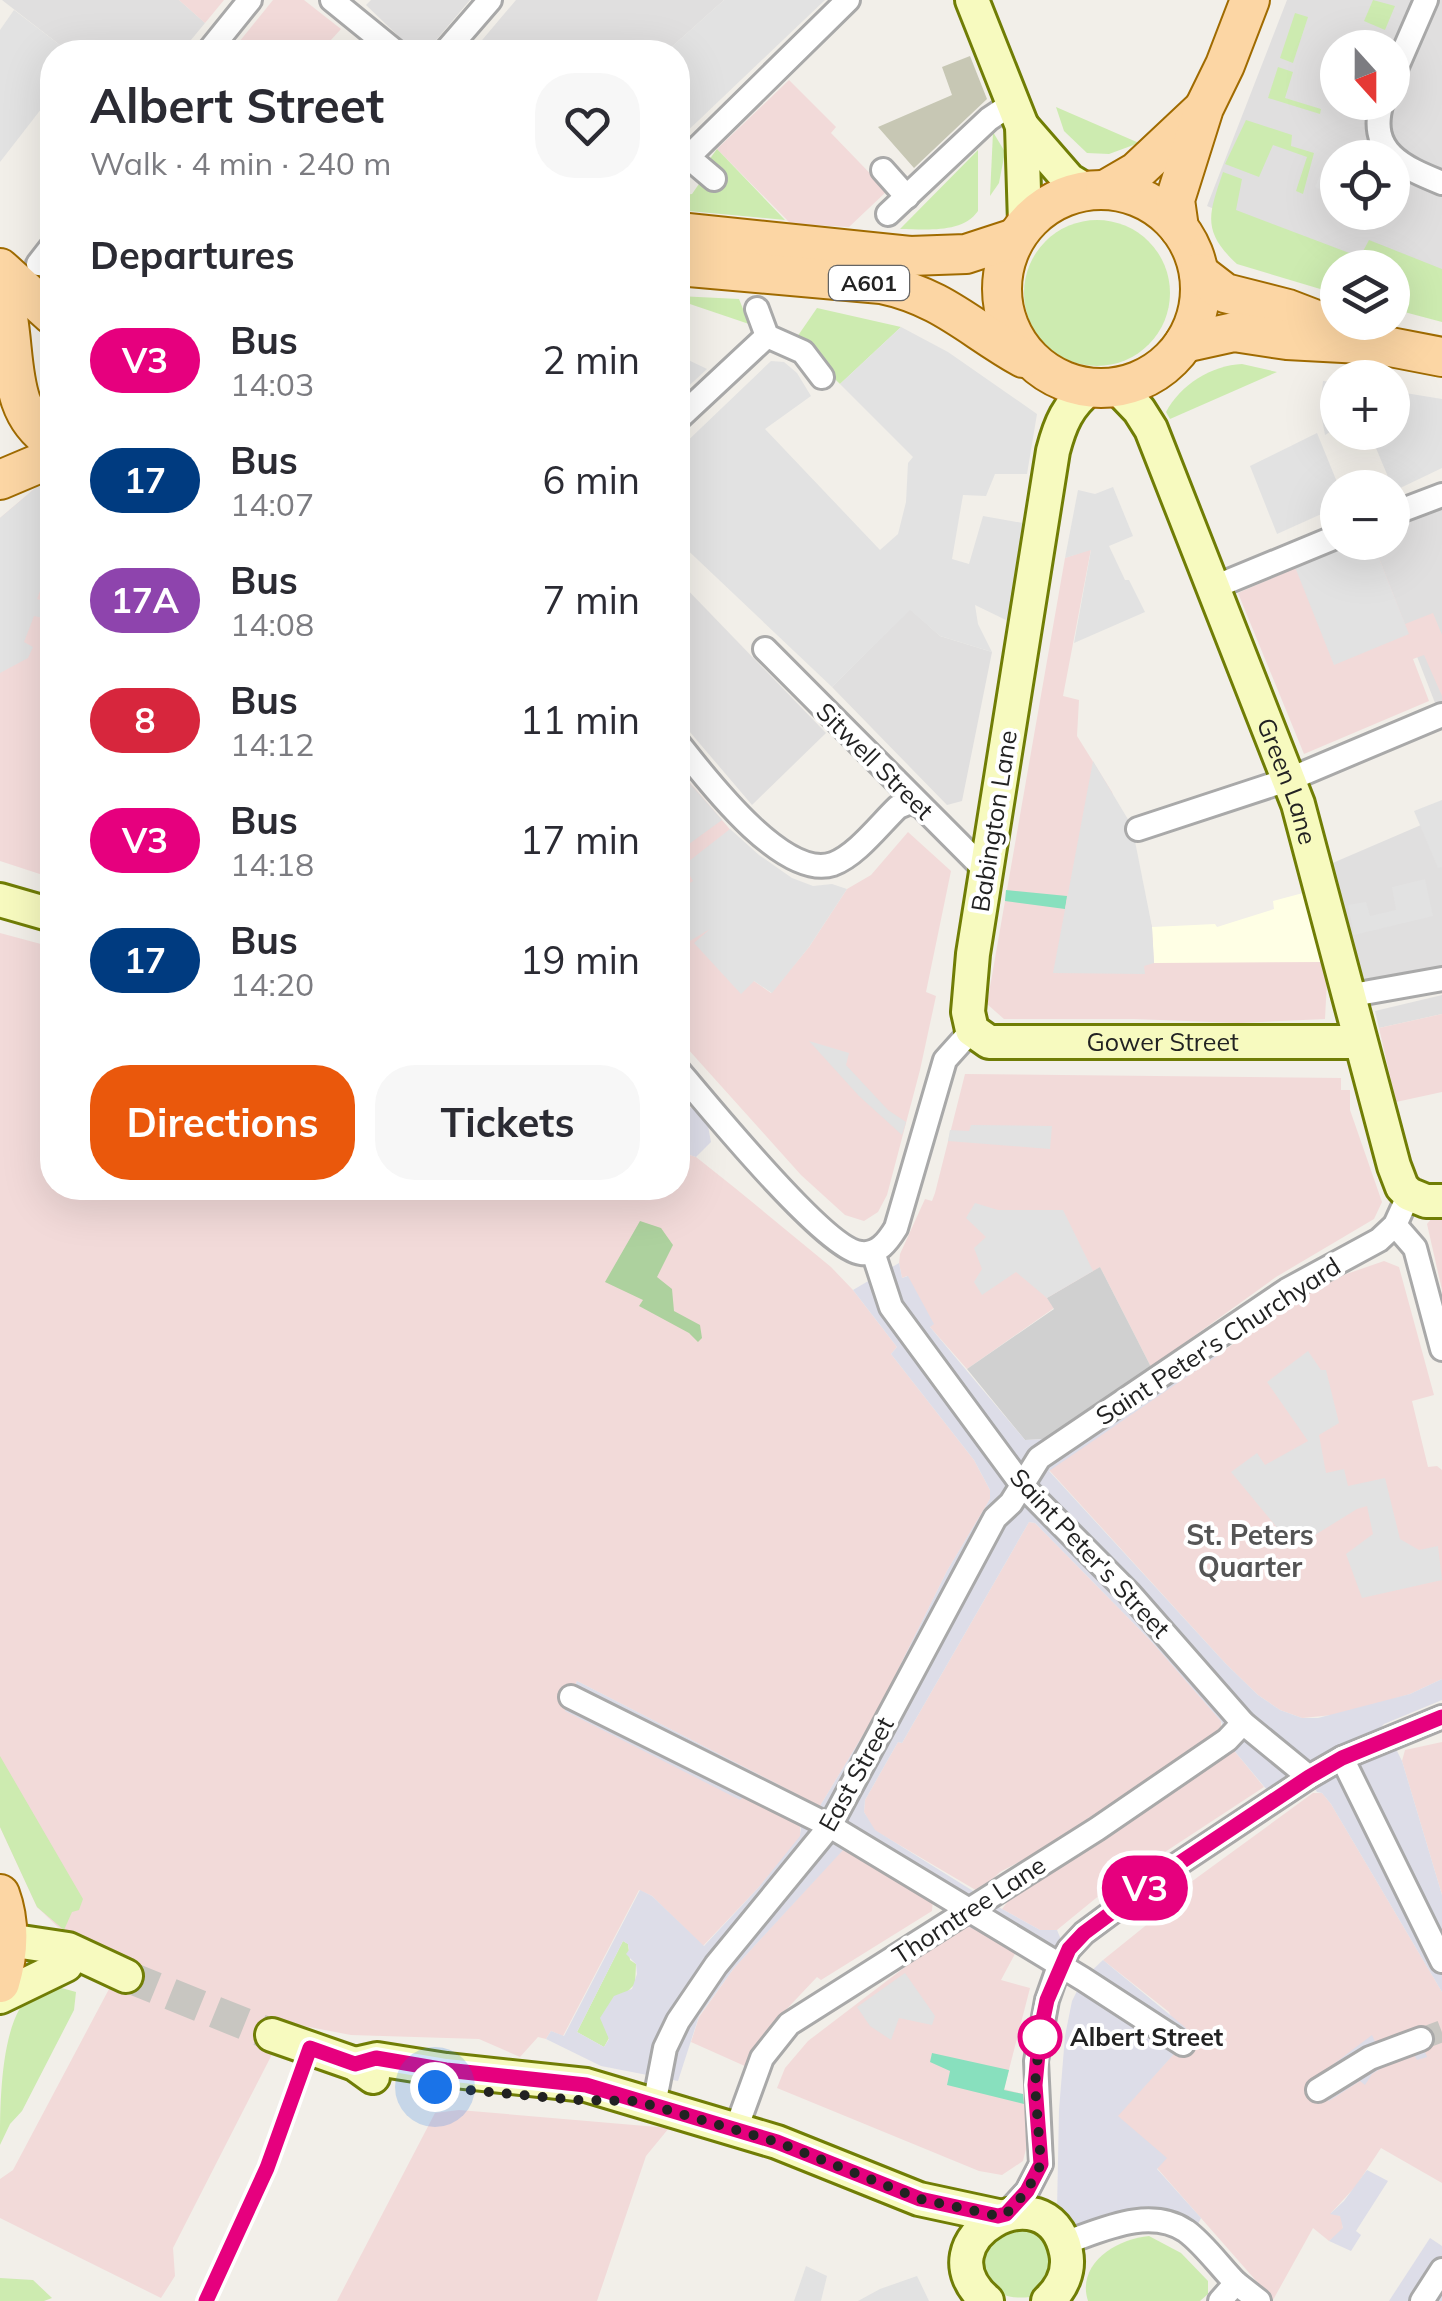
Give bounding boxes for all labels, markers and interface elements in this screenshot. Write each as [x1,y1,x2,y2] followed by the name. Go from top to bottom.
[1320,30,1410,120] north arrow
[1320,30,1410,560] map controls
[535,73,640,178] button: heart
[90,75,384,135] text: Albert Street
[1320,140,1410,230] button: locate
[90,143,391,183] text: Walk · 4 min · 240 m
[90,231,294,279] text: Departures
[1320,250,1410,340] button: layers
[829,266,909,300] road number: A601
[230,316,298,364] text: Bus
[543,336,640,384] text: 2 min
[122,338,168,382] text: V3
[1320,360,1410,450] button: +
[230,364,314,404] text: 14:03
[230,436,298,484] text: Bus
[543,456,640,504] text: 6 min
[124,458,166,502] text: 17
[1320,470,1410,560] button: −
[230,484,314,524] text: 14:07
[230,556,298,604] text: Bus
[543,576,640,624] text: 7 min
[111,578,179,622] text: 17A
[230,604,314,644] text: 14:08
[230,676,298,724] text: Bus
[520,696,640,744] text: 11 min
[810,696,941,826] street label: Sitwell Street
[134,698,156,742] text: 8
[1251,713,1324,848] street label: Green Lane
[230,724,314,764] text: 14:12
[964,728,1023,914] street label: Babington Lane
[230,796,298,844] text: Bus
[520,816,640,864] text: 17 min
[122,818,168,862] text: V3
[230,844,314,884] text: 14:18
[230,916,298,964] text: Bus
[520,936,640,984] text: 19 min
[124,938,166,982] text: 17
[230,964,314,1004] text: 14:20
[1086,1026,1239,1057] street label: Gower Street
[90,1065,355,1180] button: Directions
[375,1065,640,1180] button: Tickets
[1090,1250,1346,1431] street label: Saint Peter's Churchyard
[1004,1461,1177,1644] street label: Saint Peter's Street
[1186,1517,1314,1584] district label: St. Peters Quarter
[811,1711,900,1836] street label: East Street
[886,1849,1051,1971] street label: Thorntree Lane
[1100,1856,1190,1920] line badge: V3
[1122,1866,1168,1910] text: V3
[1019,2016,1061,2058] marker: Albert Street
[1070,2021,1224,2052] place label: Albert Street
[410,2062,460,2112] your location

